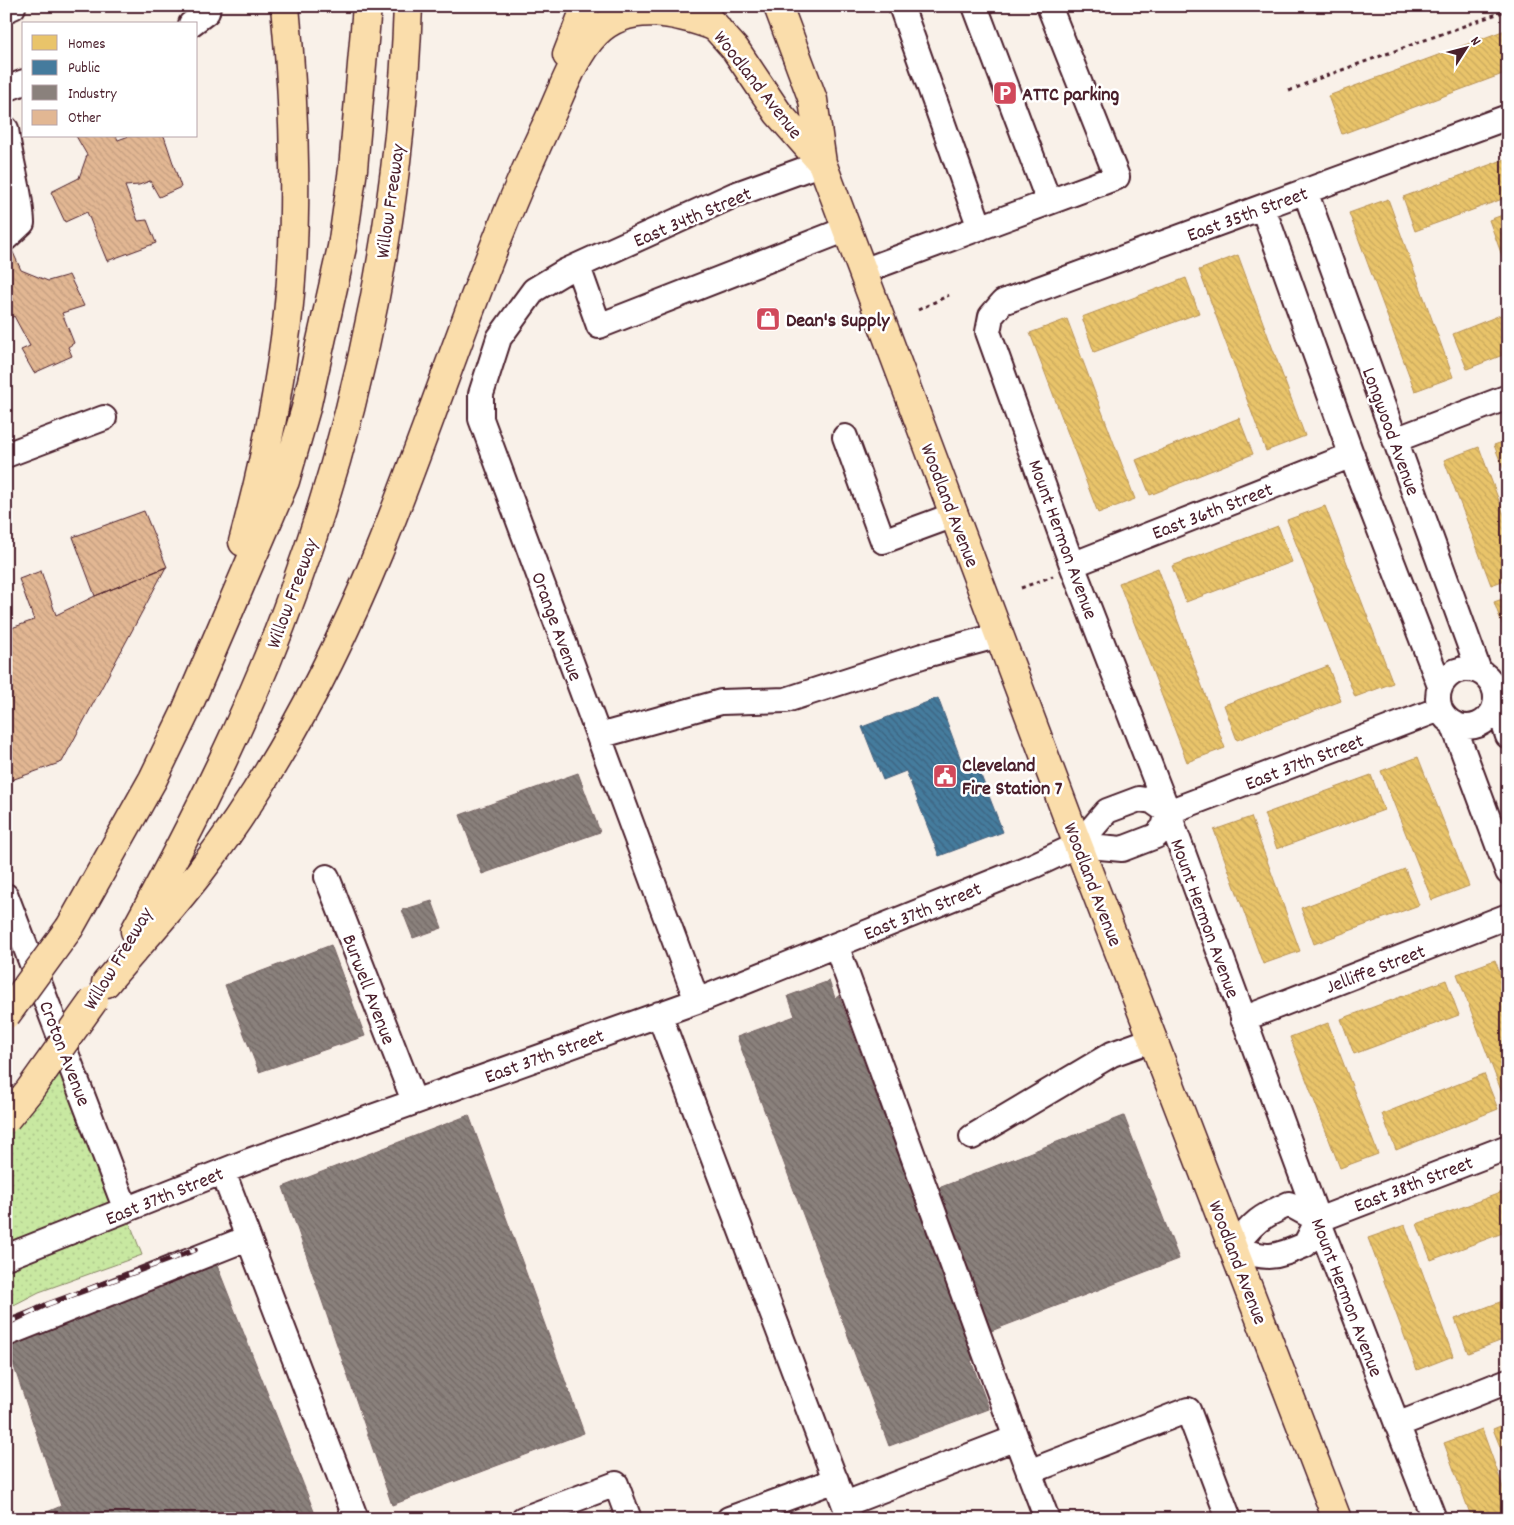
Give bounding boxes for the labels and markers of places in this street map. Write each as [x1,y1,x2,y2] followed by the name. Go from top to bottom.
[992,80,1018,106] parking icon: ATTC parking
[1022,82,1120,110] place label: ATTC parking
[755,306,781,332] shop icon: Dean's Supply
[786,308,890,336] place label: Dean's Supply
[962,753,1063,804] place label: Cleveland Fire Station 7
[932,763,958,789] public building icon: Cleveland Fire Station 7

